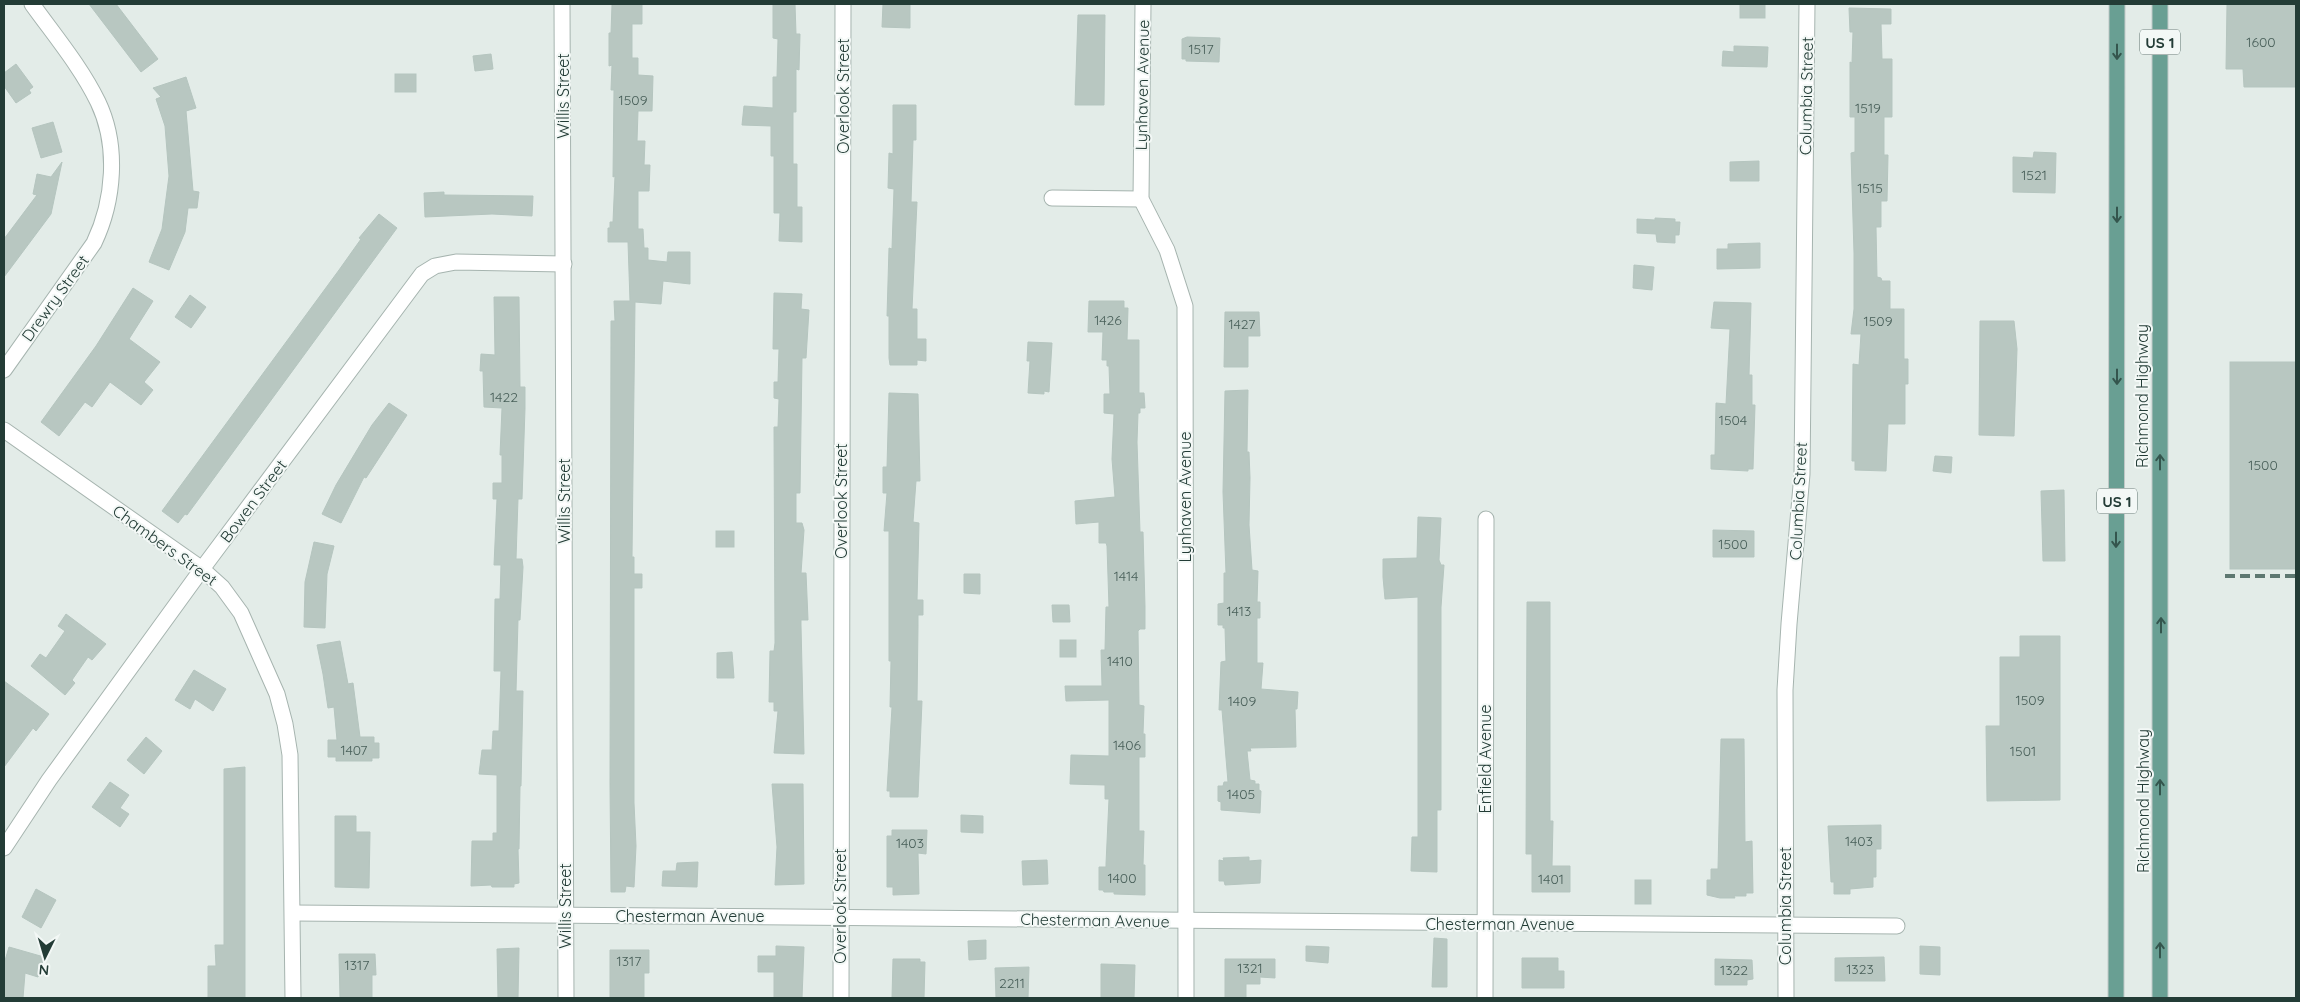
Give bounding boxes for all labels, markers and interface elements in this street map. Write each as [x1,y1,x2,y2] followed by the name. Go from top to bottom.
[1131,19,1153,151] street label: Lynhaven Avenue
[2140,30,2180,54] road number: US 1
[2246,33,2276,51] house number: 1600
[1795,37,1817,155] street label: Columbia Street
[833,38,853,154] street label: Overlook Street
[1188,40,1214,58] house number: 1517
[2112,44,2122,60] one-way arrow
[553,53,573,139] street label: Willis Street
[619,91,648,109] house number: 1509
[1855,99,1881,117] house number: 1519
[2021,166,2047,184] house number: 1521
[1857,179,1883,197] house number: 1515
[2112,206,2122,223] one-way arrow
[17,251,93,345] street label: Drewry Street
[1094,311,1122,329] house number: 1426
[1864,312,1893,330] house number: 1509
[1228,315,1256,333] house number: 1427
[2132,324,2152,468] street label: Richmond Highway
[2112,369,2122,385] one-way arrow
[490,388,518,406] house number: 1422
[1719,411,1747,429] house number: 1504
[1175,432,1195,562] street label: Lynhaven Avenue
[1785,441,1811,561] street label: Columbia Street
[831,443,851,559] street label: Overlook Street
[2155,454,2165,470] one-way arrow
[215,456,291,546] street label: Bowen Street
[2248,456,2278,474] house number: 1500
[554,458,574,544] street label: Willis Street
[2097,488,2137,514] road number: US 1
[109,500,221,590] street label: Chambers Street
[2111,532,2121,548] one-way arrow
[1718,535,1748,553] house number: 1500
[1114,567,1138,585] house number: 1414
[1227,602,1251,620] house number: 1413
[2156,617,2166,633] one-way arrow
[1107,652,1133,670] house number: 1410
[2016,691,2045,709] house number: 1509
[1228,692,1256,710] house number: 1409
[1475,705,1495,813] street label: Enfield Avenue
[2133,729,2153,873] street label: Richmond Highway
[1113,736,1142,754] house number: 1406
[340,741,368,759] house number: 1407
[2010,742,2036,760] house number: 1501
[2156,779,2165,795] one-way arrow
[1227,785,1255,803] house number: 1405
[1845,832,1873,850] house number: 1403
[896,834,924,852] house number: 1403
[1775,847,1795,965] street label: Columbia Street
[830,848,850,964] street label: Overlook Street
[555,863,575,949] street label: Willis Street
[1107,869,1137,887] house number: 1400
[1538,870,1564,888] house number: 1401
[615,906,765,926] street label: Chesterman Avenue
[1020,909,1170,931] street label: Chesterman Avenue
[1425,914,1575,934] street label: Chesterman Avenue
[20,932,70,982] north arrow
[2155,942,2165,958] one-way arrow
[617,952,641,970] house number: 1317
[345,956,369,974] house number: 1317
[1237,959,1263,977] house number: 1321
[1846,960,1874,978] house number: 1323
[38,961,50,979] text: N
[1720,961,1748,979] house number: 1322
[999,974,1025,992] house number: 2211

